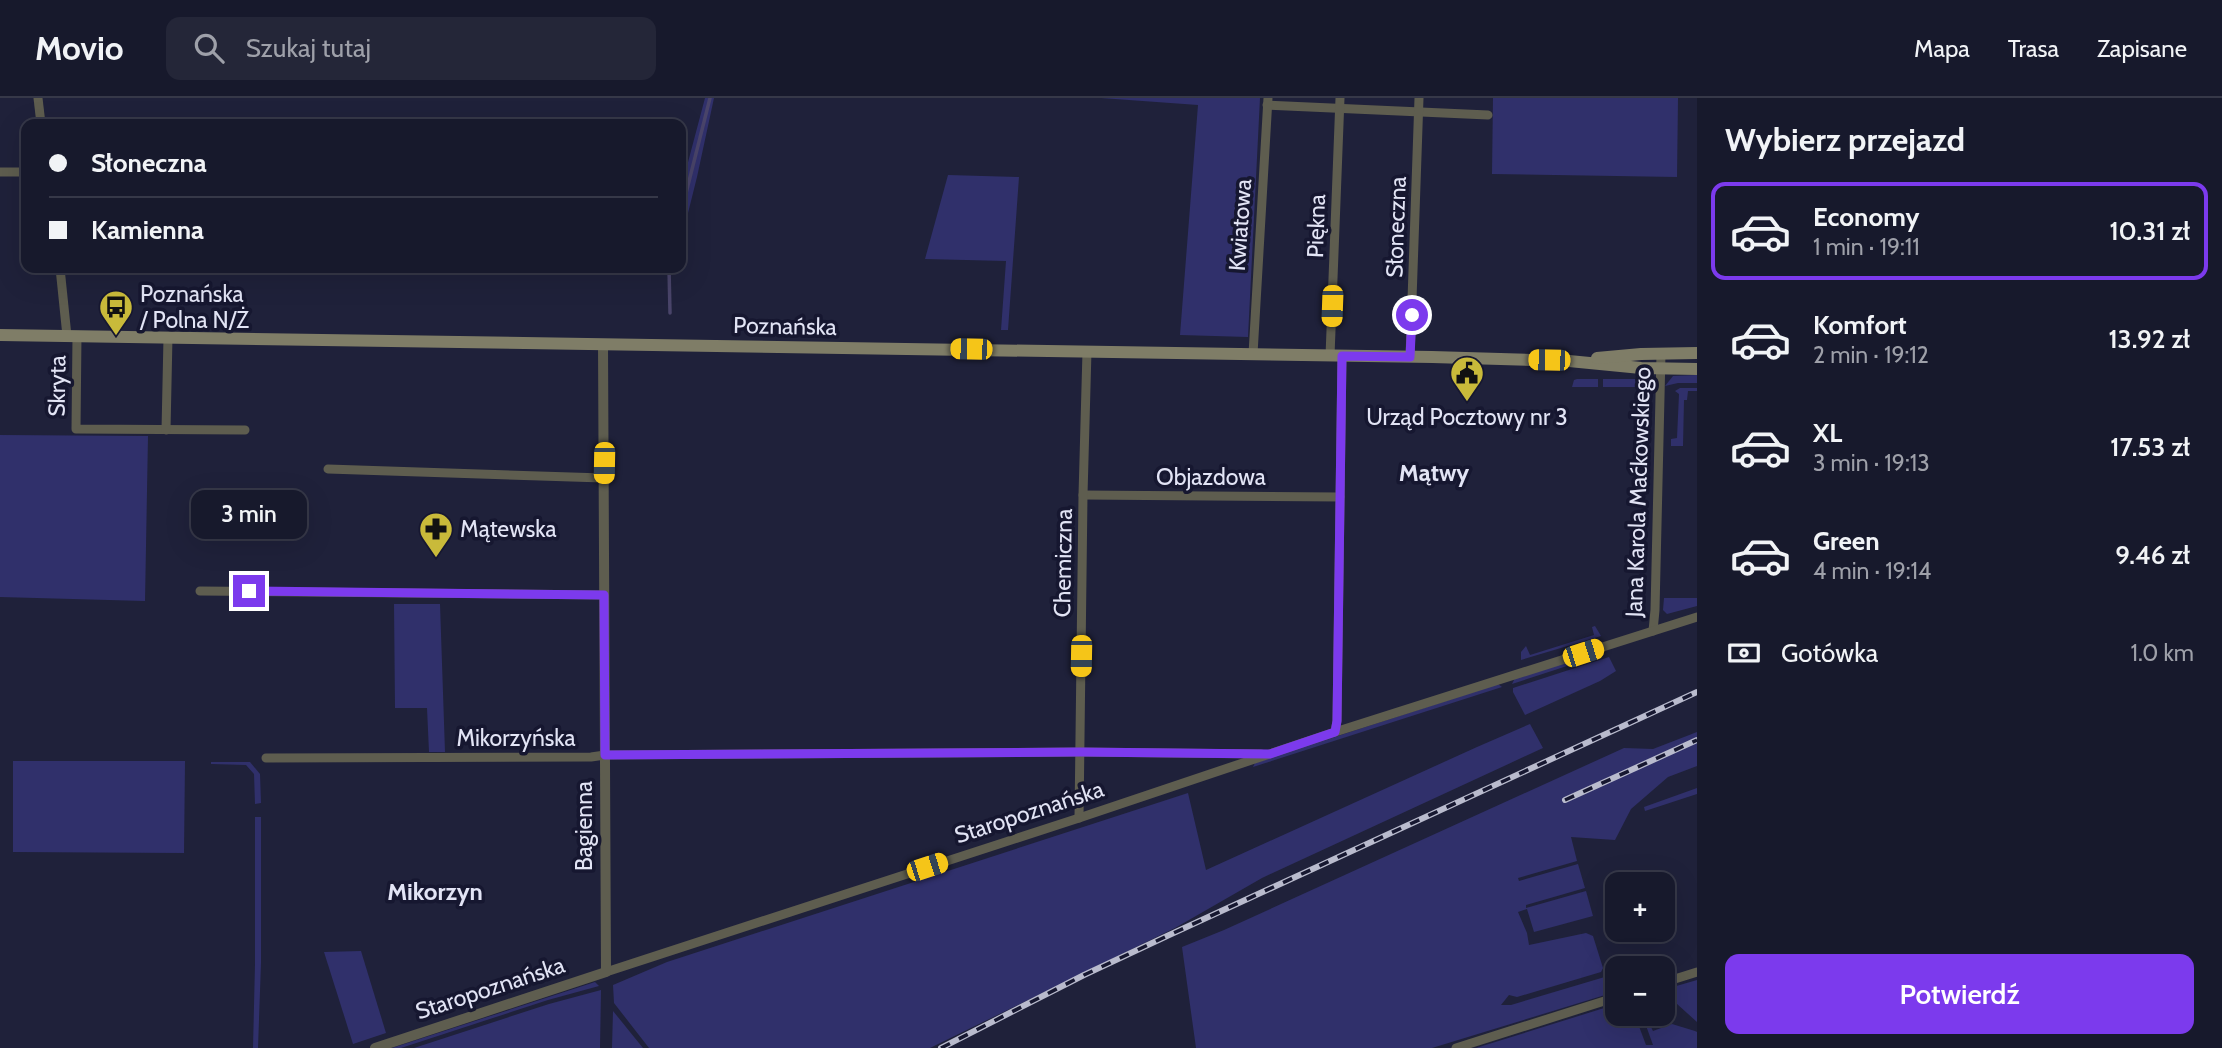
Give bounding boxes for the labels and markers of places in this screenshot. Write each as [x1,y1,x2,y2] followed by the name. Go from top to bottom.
[139,280,249,334] place label: Poznańska / Polna N/Ż
[97,288,135,337] bus stop icon: Poznańska / Polna N/Ż
[1448,354,1486,403] public building icon: Urząd Pocztowy nr 3
[1366,403,1568,431] place label: Urząd Pocztowy nr 3
[417,510,455,559] pharmacy icon: Mątewska
[460,515,557,543] place label: Mątewska

